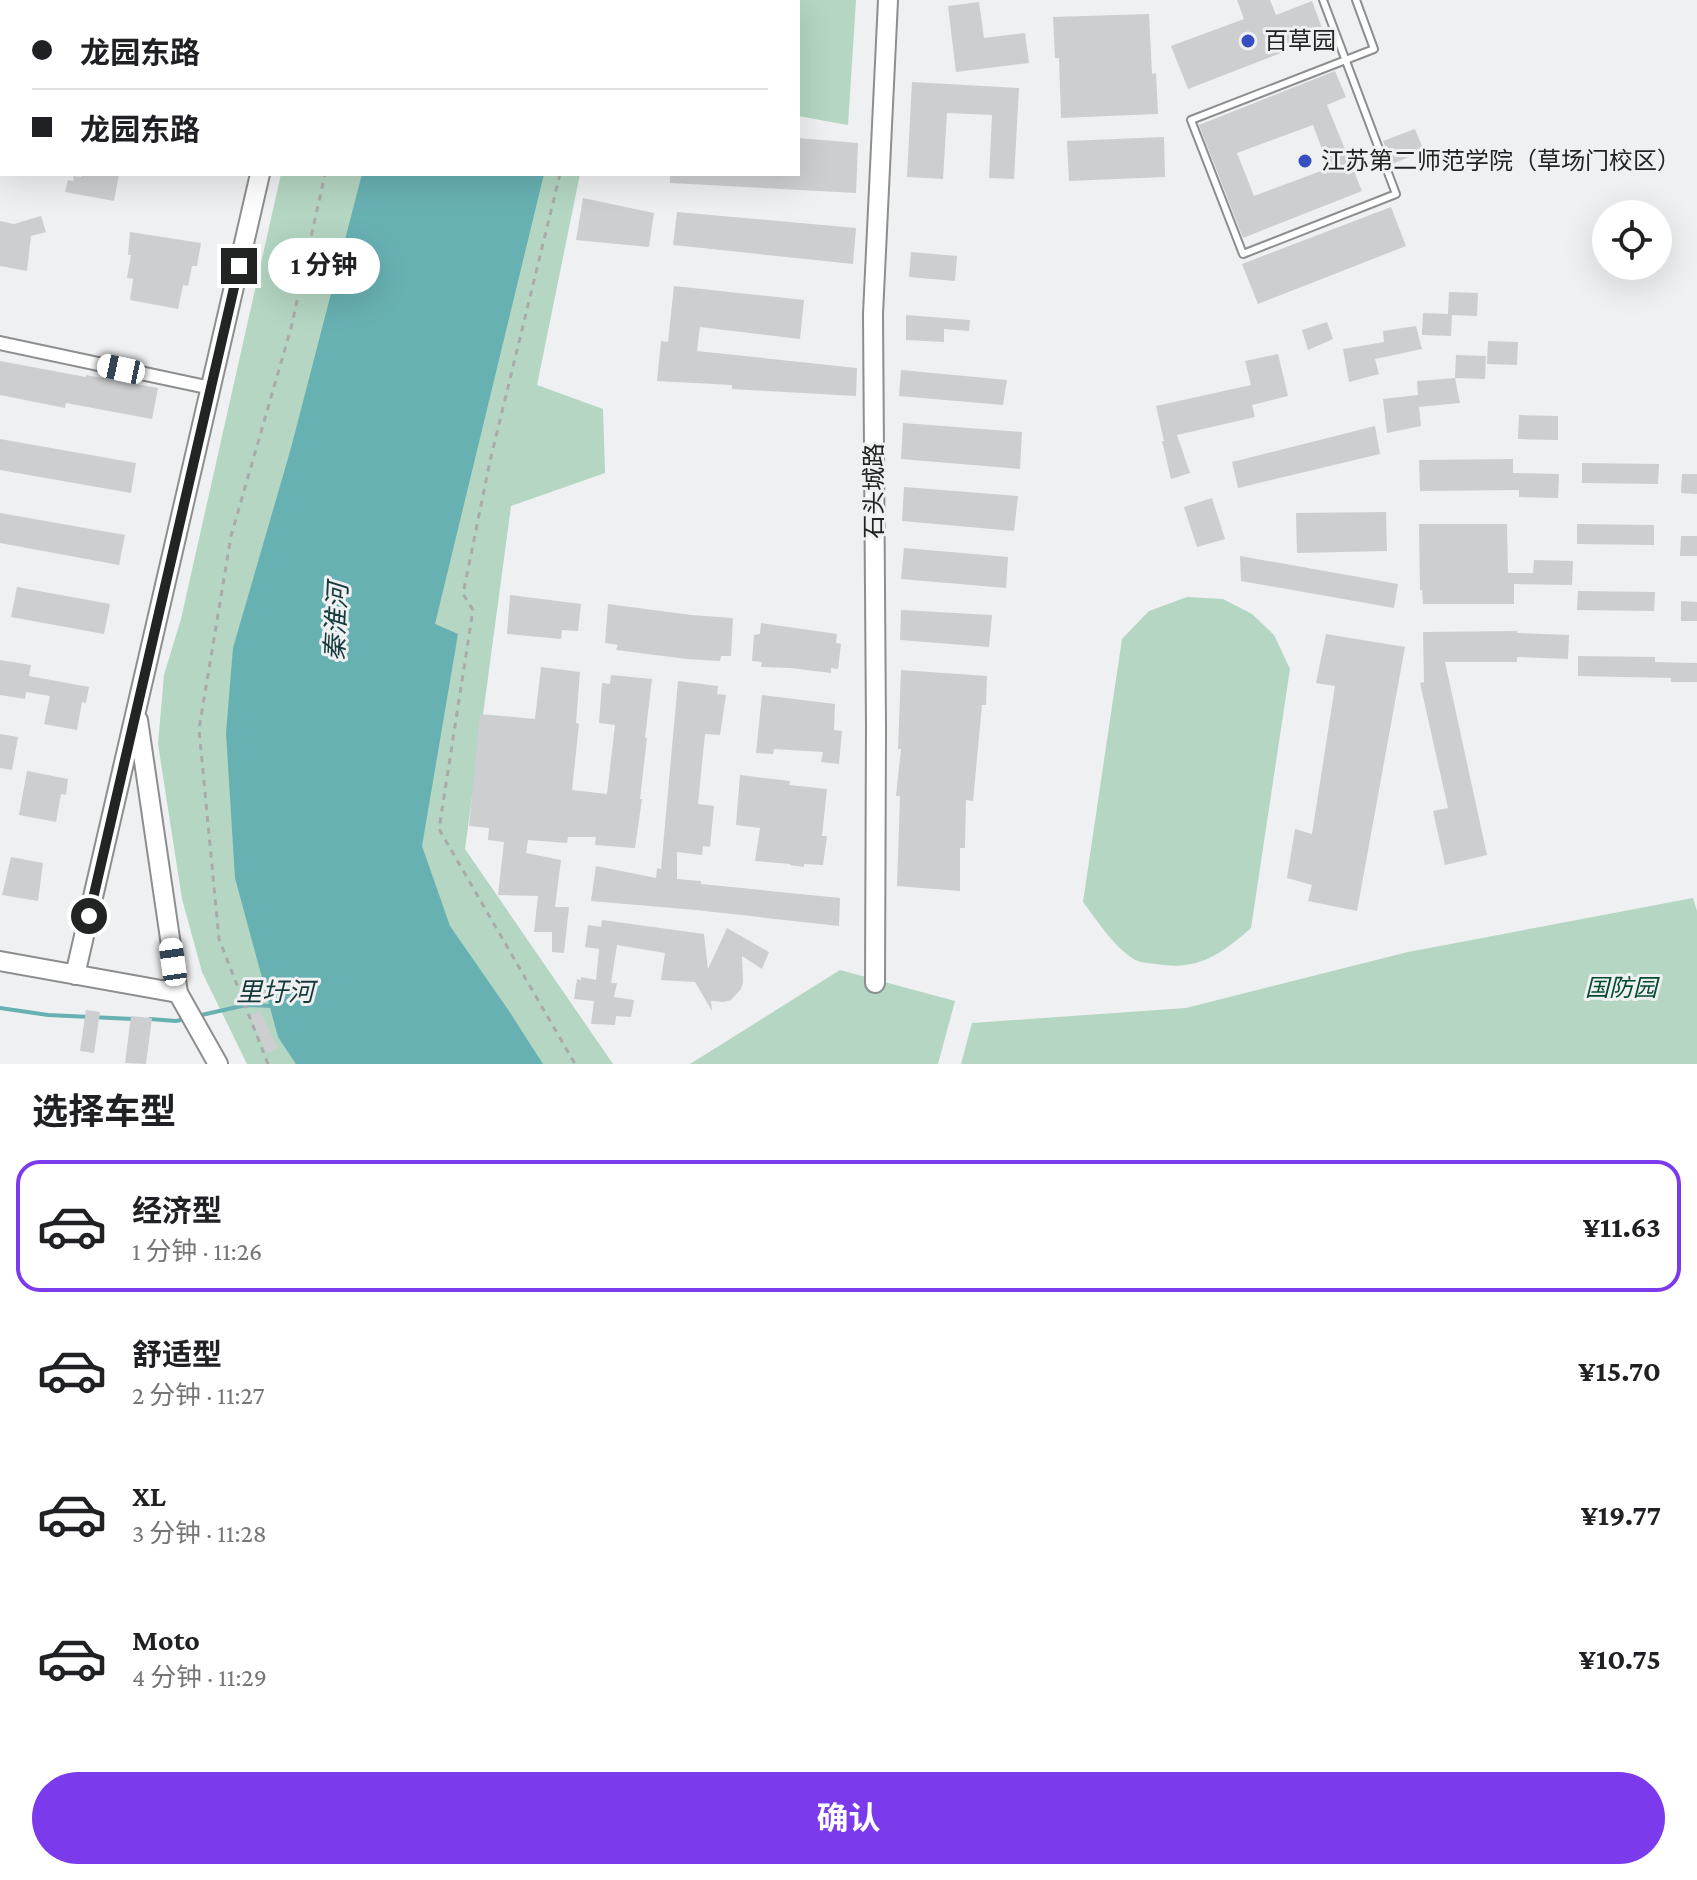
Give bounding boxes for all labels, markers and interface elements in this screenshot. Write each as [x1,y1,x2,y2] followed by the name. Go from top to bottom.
[1264,27,1336,54] place label: 百草园
[1239,32,1257,50] marker: 百草园
[80,36,200,69] text: 龙园东路
[80,113,200,146] text: 龙园东路
[1321,147,1681,174] place label: 江苏第二师范学院（草场门校区）
[1296,152,1314,170] marker: 江苏第二师范学院（草场门校区）
[1592,200,1672,280] map controls
[1592,200,1672,280] button: locate
[267,238,379,294] callout: 1 分钟
[221,248,257,284] route end
[291,251,357,280] text: 1 分钟
[95,352,147,386] car
[860,443,887,539] street label: 石头城路
[320,577,353,662] water label: 秦淮河
[71,898,107,934] route start
[158,937,188,987] car
[1585,974,1660,1001] park label: 国防园
[236,978,319,1007] water label: 里圩河
[32,1092,176,1132] text: 选择车型
[36,1190,108,1262] icon: car
[132,1194,222,1227] text: 经济型
[1583,1210,1661,1243] text: ¥11.63
[132,1237,262,1266] text: 1 分钟 · 11:26
[36,1334,108,1406] icon: car
[132,1338,222,1371] text: 舒适型
[1578,1354,1661,1387] text: ¥15.70
[132,1381,264,1410] text: 2 分钟 · 11:27
[36,1478,108,1550] icon: car
[132,1479,166,1512] text: XL
[1581,1498,1661,1531] text: ¥19.77
[132,1519,267,1548] text: 3 分钟 · 11:28
[36,1622,108,1694] icon: car
[132,1623,200,1656] text: Moto
[1579,1642,1661,1675] text: ¥10.75
[132,1663,267,1692] text: 4 分钟 · 11:29
[32,1772,1665,1864] button: 确认

